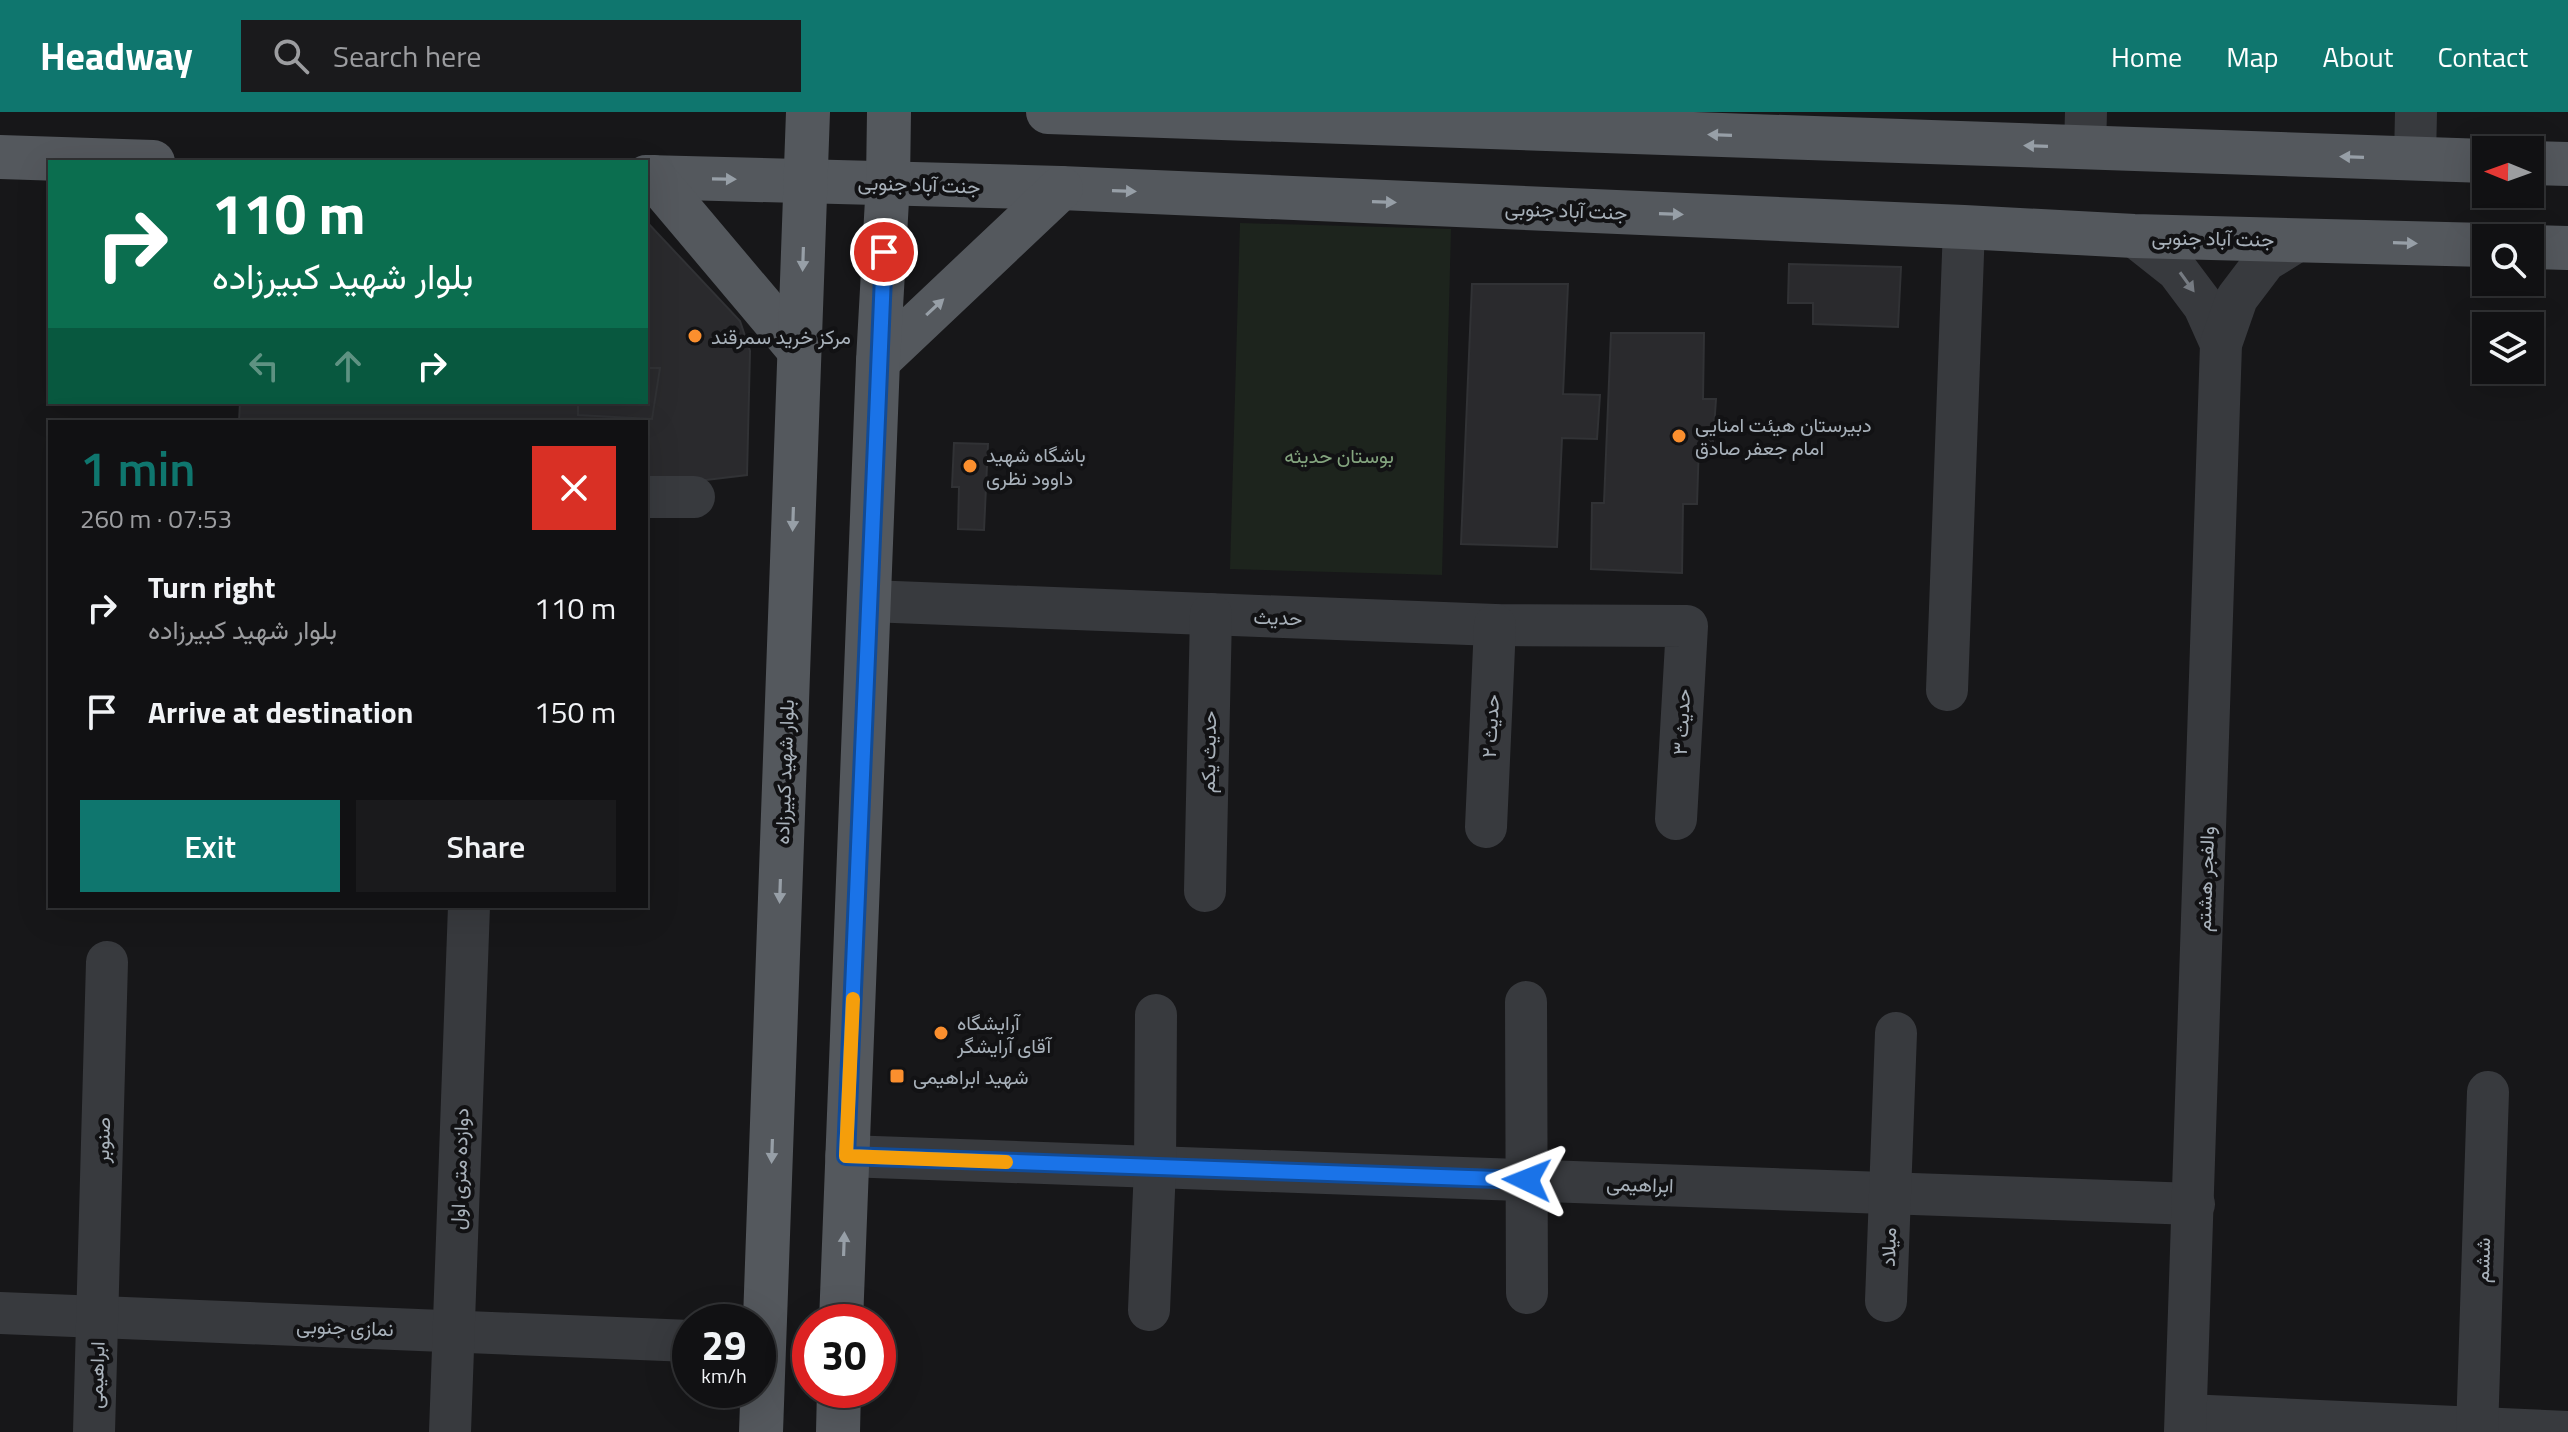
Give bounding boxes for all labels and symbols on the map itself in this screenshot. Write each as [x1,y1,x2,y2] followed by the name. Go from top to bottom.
[1707,129,1732,142] one-way arrow
[2472,136,2544,208] north arrow
[2023,139,2048,152] one-way arrow
[2339,150,2364,163] one-way arrow
[857,166,981,202] street label: جنت آباد جنوبی
[712,173,737,185] one-way arrow
[1112,185,1137,198] one-way arrow
[1504,192,1628,228] street label: جنت آباد جنوبی
[1372,196,1397,209] one-way arrow
[1659,208,1684,221] one-way arrow
[850,218,918,286] pin
[2151,221,2275,255] street label: جنت آباد جنوبی
[2393,237,2418,249] one-way arrow
[796,247,809,272] one-way arrow
[2179,272,2194,293] one-way arrow
[925,299,944,317] one-way arrow
[711,321,851,352] place label: مرکز خرید سمرقند
[686,327,704,345] marker: مرکز خرید سمرقند
[1695,409,1872,463] place label: دبیرستان هیئت امنایی امام جعفر صادق
[1670,427,1688,445] marker: دبیرستان هیئت امنایی امام جعفر صادق
[986,439,1086,493] place label: باشگاه شهید داوود نظری
[1284,440,1394,471] park label: بوستان حدیثه
[961,457,979,475] marker: باشگاه شهید داوود نظری
[787,507,800,532] one-way arrow
[1253,601,1303,633] street label: حدیث
[1664,688,1698,756] street label: حدیث ۳
[1473,693,1507,759] street label: حدیث ۲
[766,699,802,845] street label: بلوار شهید کبیرزاده
[1192,711,1224,793] street label: حدیث یکم
[2188,826,2222,932] street label: والفجر هشتم
[774,879,787,904] one-way arrow
[956,1007,1052,1061] place label: آرایشگاه آقای آرایشگر
[932,1024,950,1042] marker: آرایشگاه آقای آرایشگر
[913,1061,1028,1092] place label: شهید ابراهیمی
[888,1067,906,1085] marker: شهید ابراهیمی
[441,1107,477,1231] street label: دوازده متری اول
[86,1116,118,1165] street label: صنوبر
[1485,1138,1569,1222] position arrow
[765,1139,778,1164] one-way arrow
[1606,1167,1674,1201] street label: ابراهیمی
[1872,1227,1904,1267] street label: میلاد
[837,1231,850,1256] one-way arrow
[2466,1237,2498,1283] street label: ششم
[792,1304,896,1408] speed limit sign: 30
[296,1310,394,1344] street label: نمازی جنوبی
[79,1341,113,1409] street label: ابراهیمی

